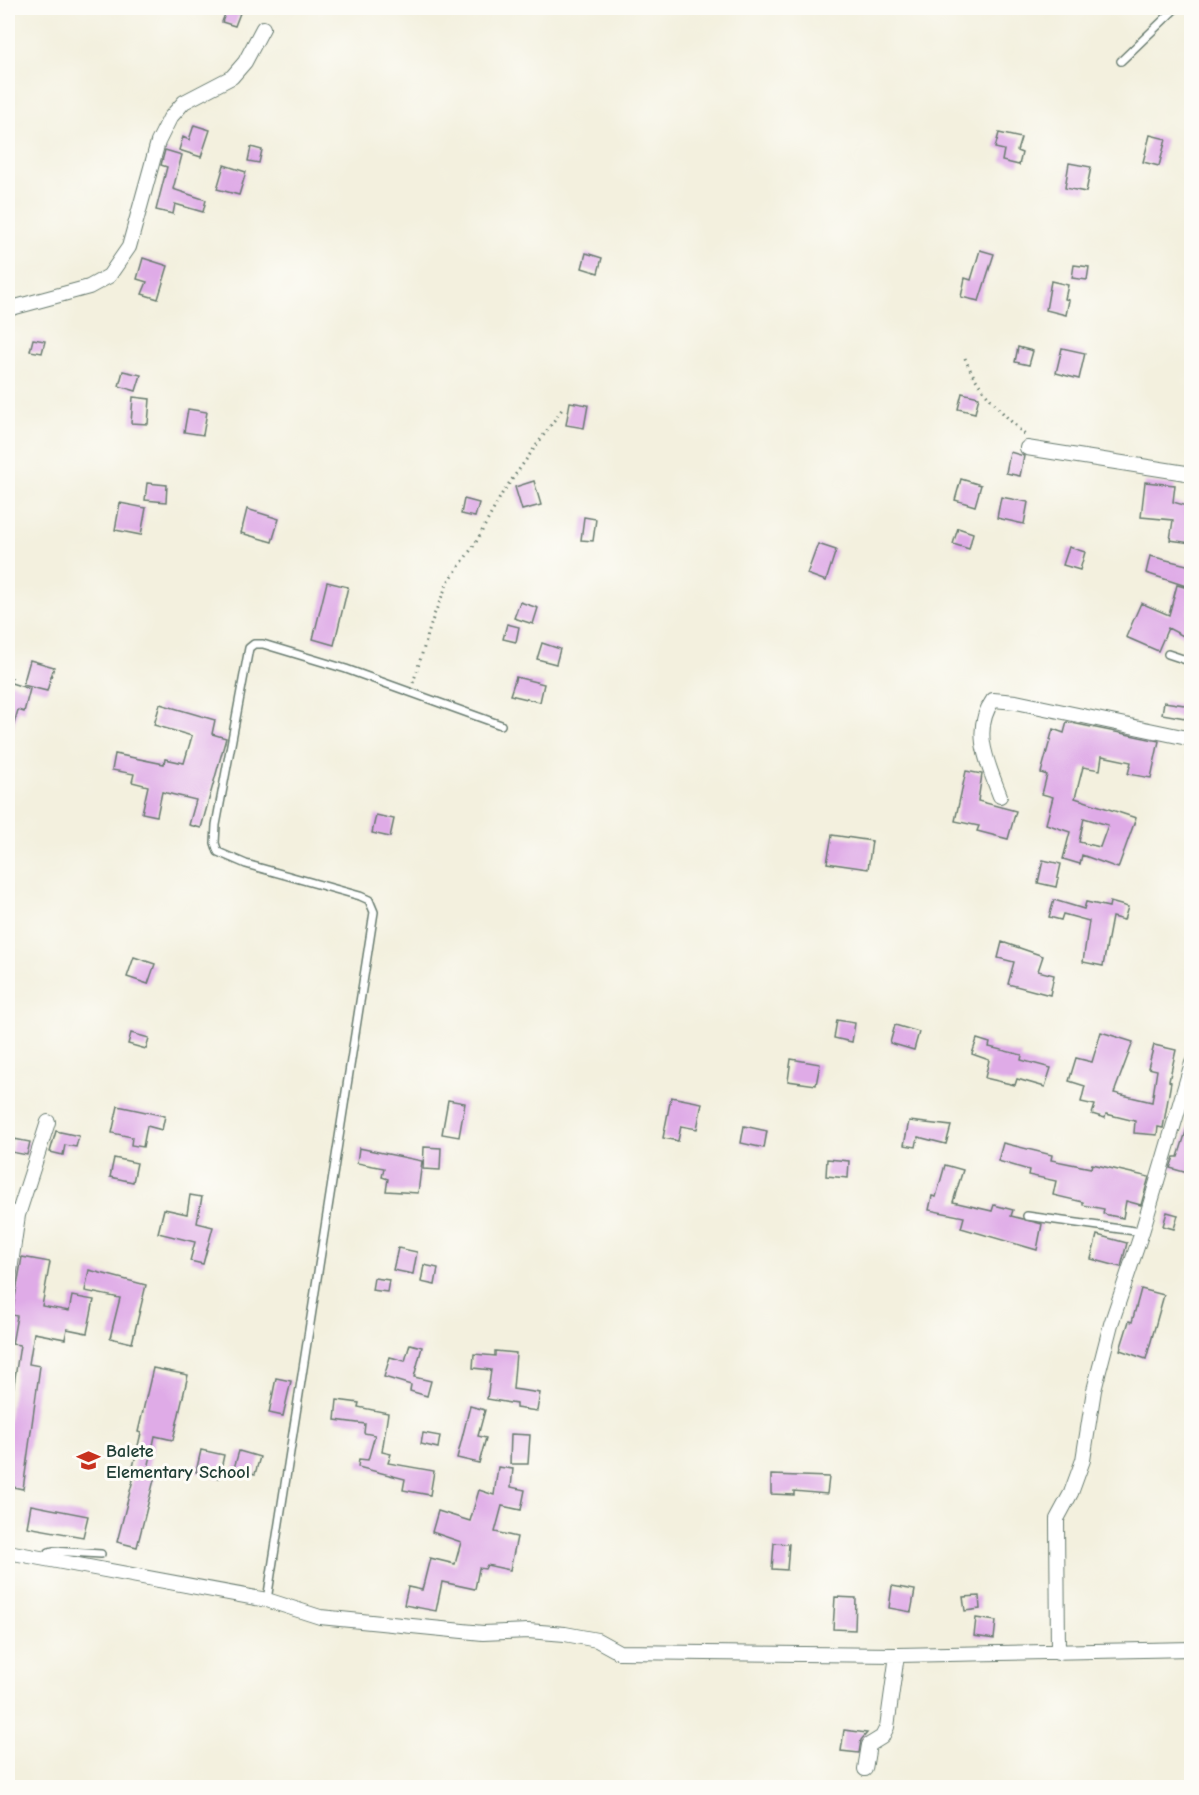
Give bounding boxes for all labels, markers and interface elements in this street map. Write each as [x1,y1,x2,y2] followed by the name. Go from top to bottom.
[106,1441,250,1483] place label: Balete Elementary School
[75,1448,101,1474] school or university icon: Balete Elementary School

